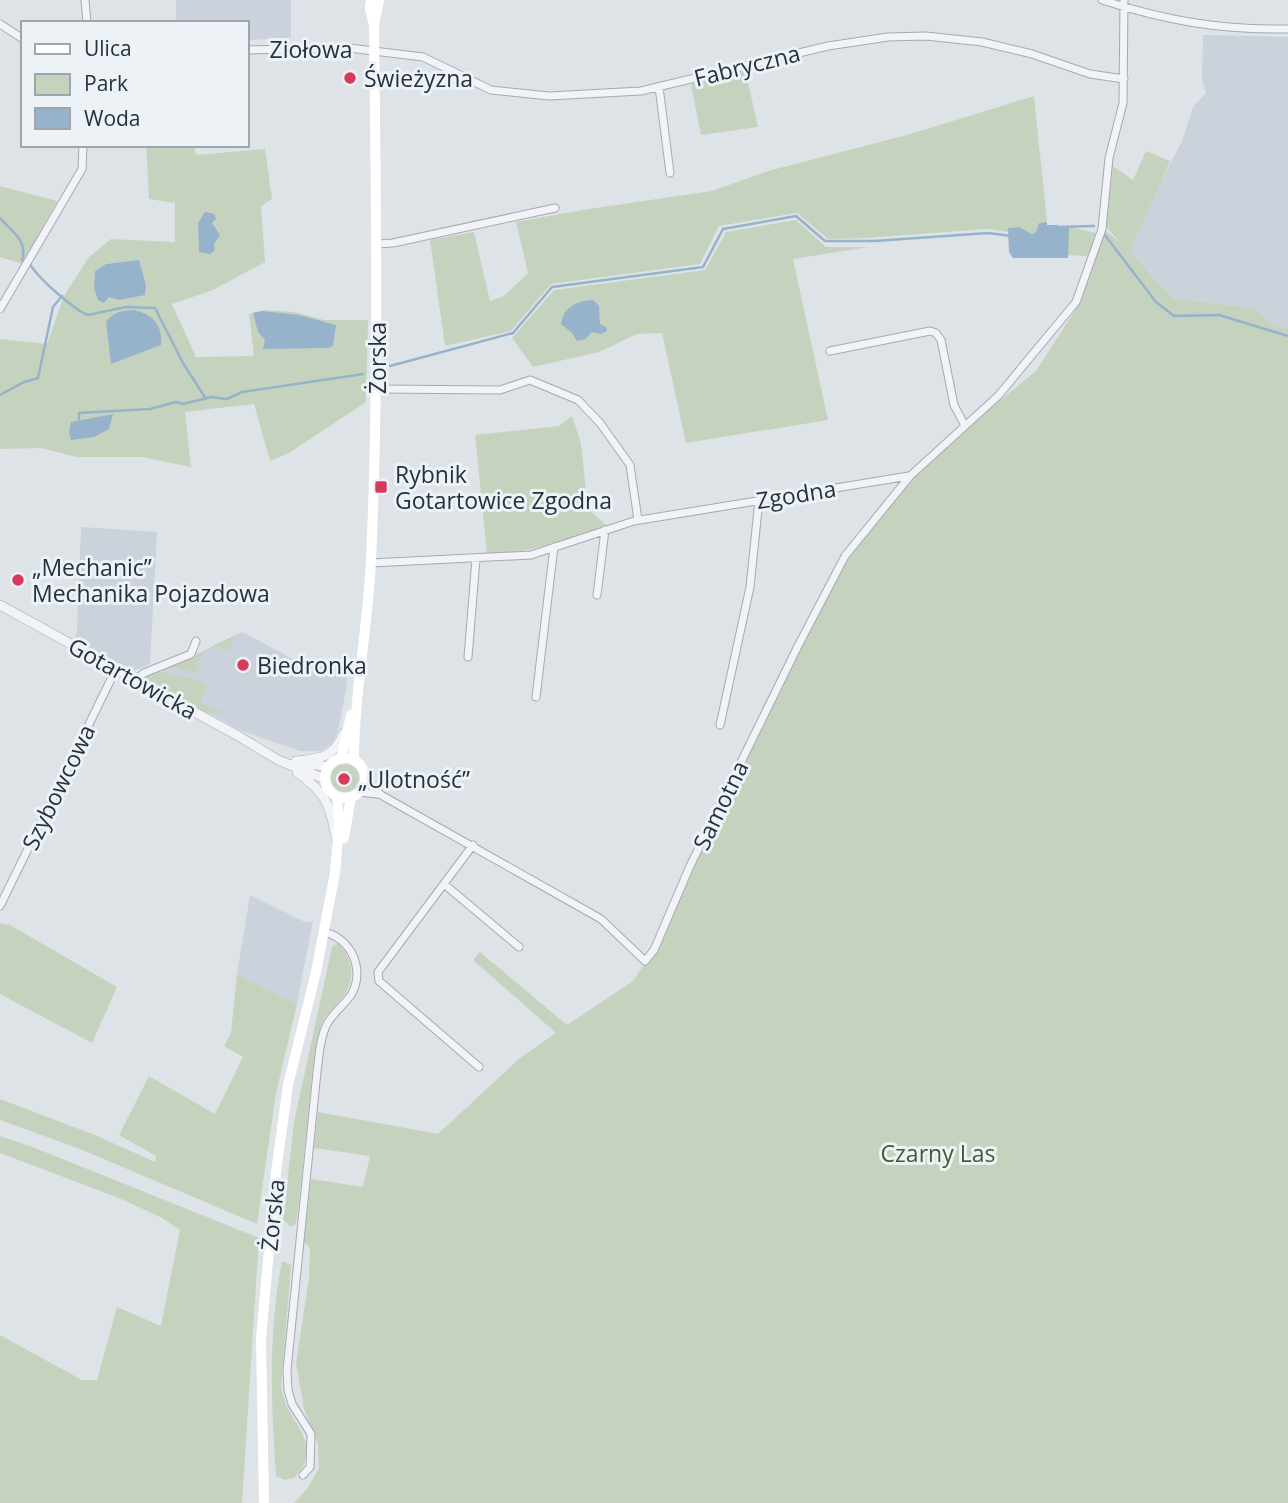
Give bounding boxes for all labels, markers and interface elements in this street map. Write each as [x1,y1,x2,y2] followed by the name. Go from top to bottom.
[21,21,248,147] legend
[269,33,353,65] street label: Ziołowa
[84,34,132,62] text: Ulica
[691,36,803,94] street label: Fabryczna
[364,62,473,94] place label: Świeżyzna
[84,69,128,97] text: Park
[342,70,358,86] marker: Świeżyzna
[84,104,141,132] text: Woda
[361,322,393,394] street label: Żorska
[395,458,612,516] place label: Rybnik Gotartowice Zgodna
[754,472,838,516] street label: Zgodna
[373,479,389,495] marker: Rybnik Gotartowice Zgodna
[32,551,270,609] place label: „Mechanic” Mechanika Pojazdowa
[10,572,26,588] marker: „Mechanic” Mechanika Pojazdowa
[63,629,203,727] street label: Gotartowicka
[257,649,367,681] place label: Biedronka
[235,657,251,673] marker: Biedronka
[14,719,102,855] street label: Szybowcowa
[685,755,755,855] street label: Samotna
[358,763,470,795] place label: „Ulotność”
[336,771,352,787] marker: „Ulotność”
[881,1137,995,1169] park label: Czarny Las
[252,1177,292,1253] street label: Żorska

